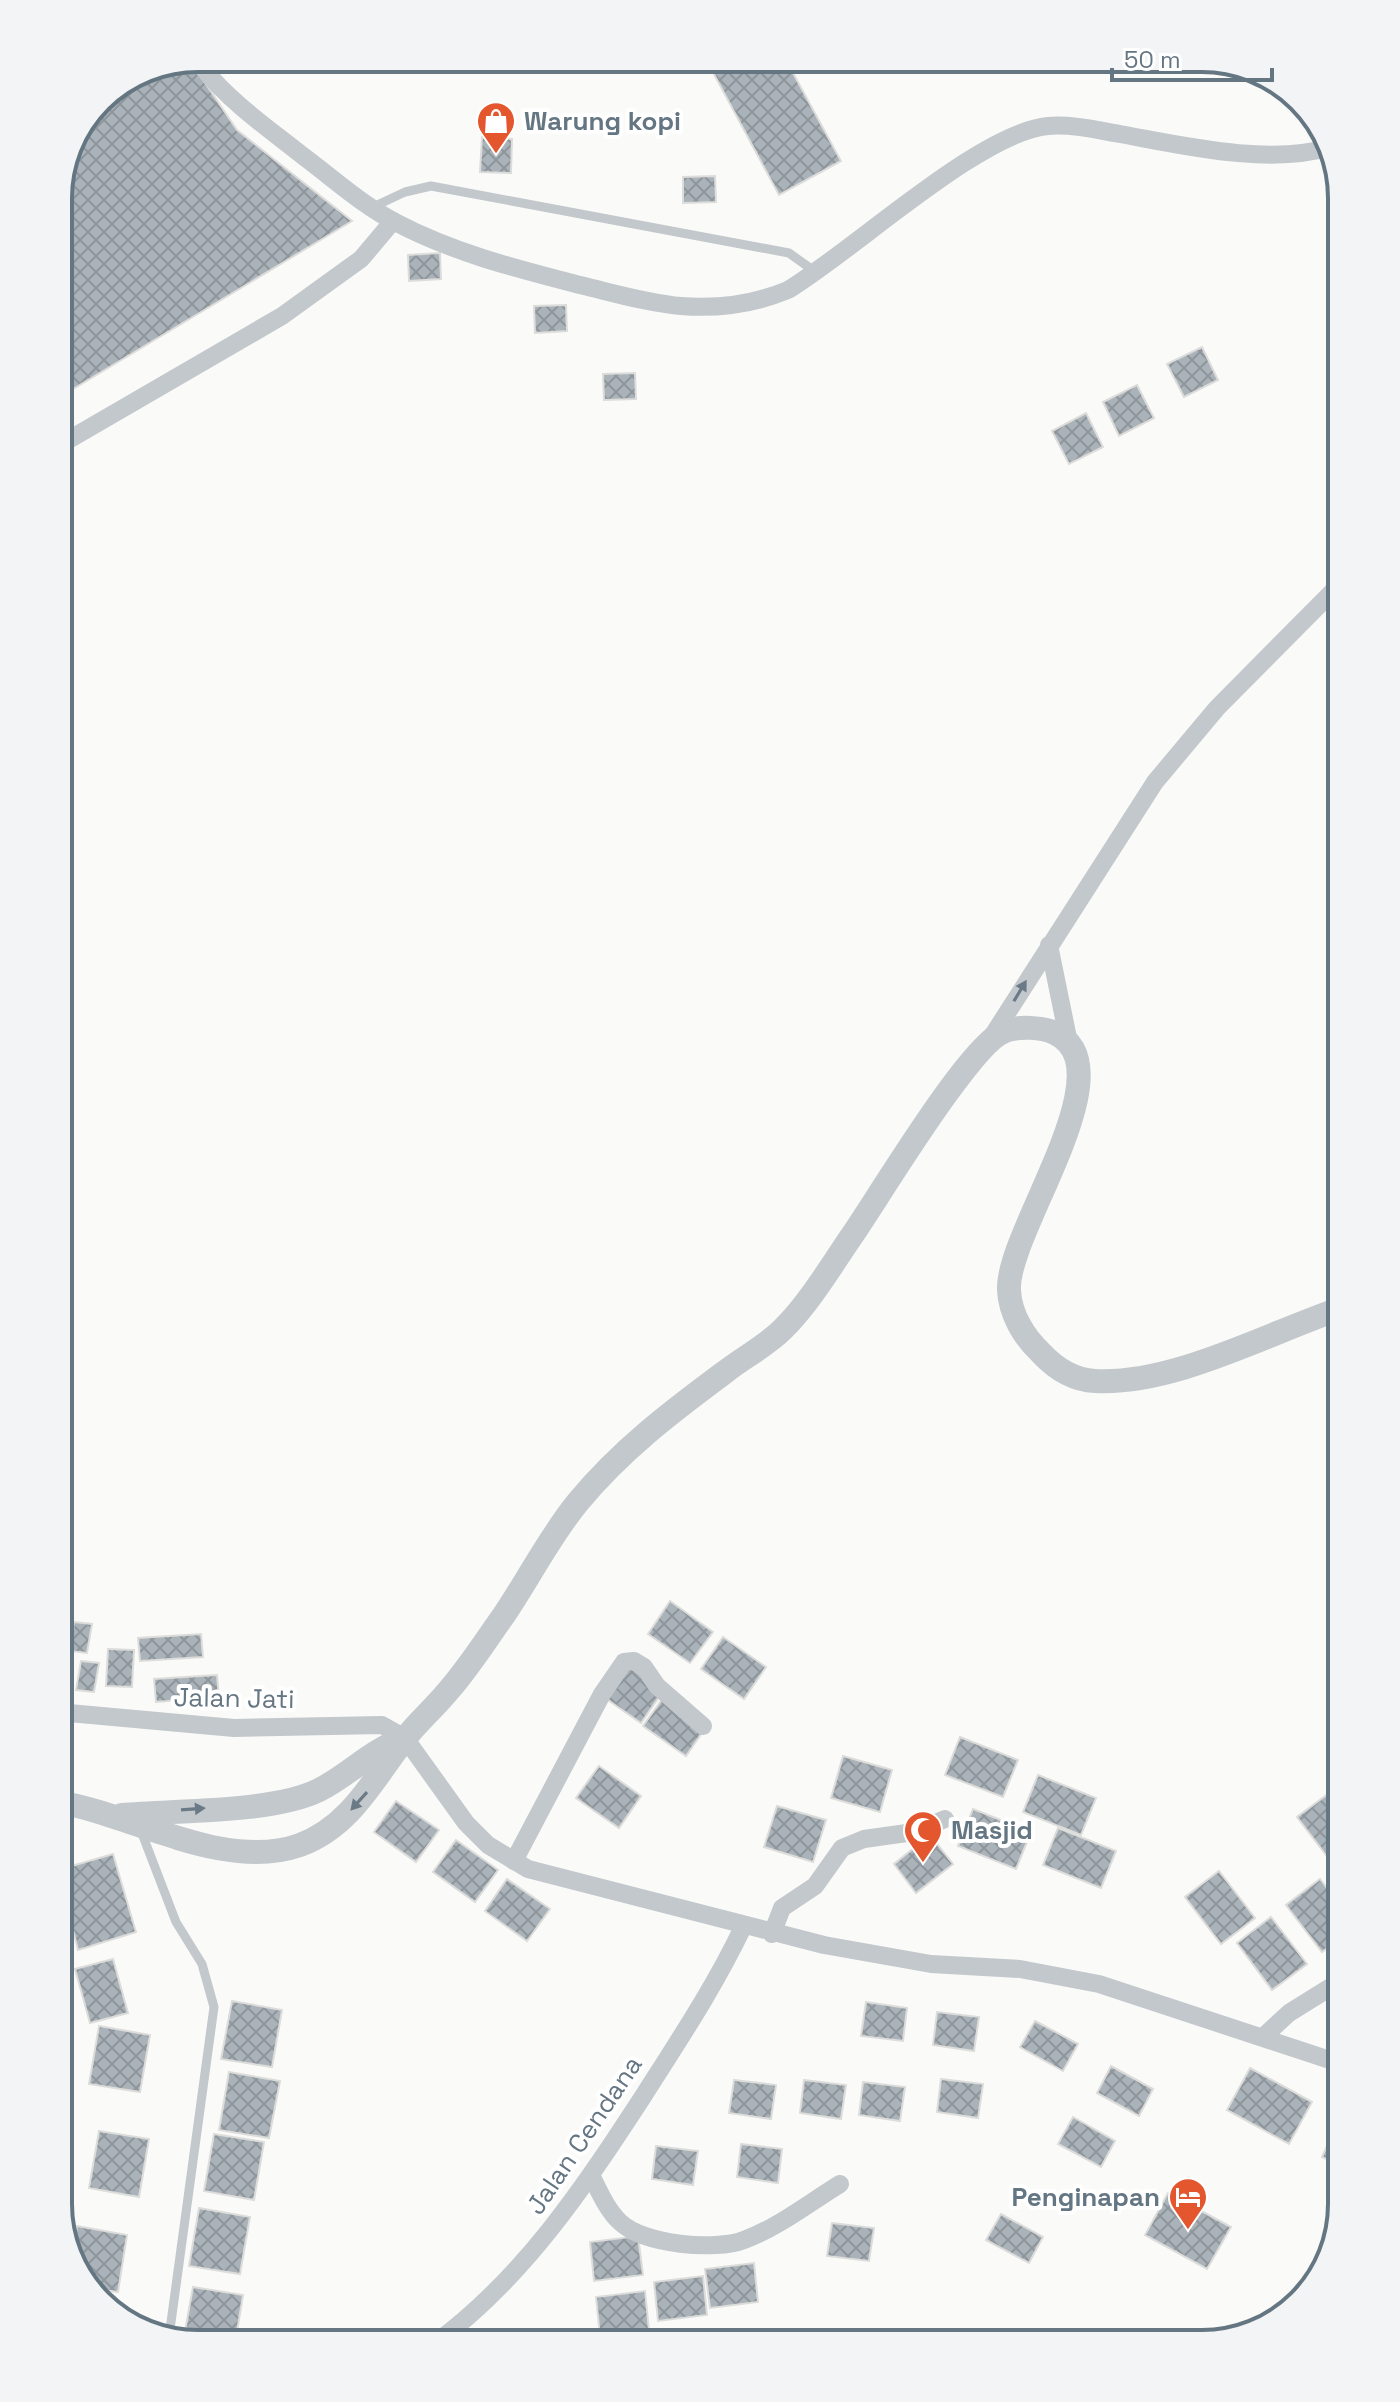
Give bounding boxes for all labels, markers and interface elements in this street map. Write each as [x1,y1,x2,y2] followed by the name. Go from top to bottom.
[1112,32,1272,82] scale bar
[1124,44,1181,75] text: 50 m
[475,100,517,155] shop icon: Warung kopi
[524,104,681,138] place label: Warung kopi
[1012,980,1026,1002] one-way arrow
[173,1680,295,1716] street label: Jalan Jati
[351,1791,369,1810] one-way arrow
[181,1802,206,1815] one-way arrow
[902,1809,944,1864] mosque icon: Masjid
[951,1813,1033,1847] place label: Masjid
[518,2049,650,2221] street label: Jalan Cendana
[1167,2176,1209,2231] hotel icon: Penginapan
[1011,2180,1160,2214] place label: Penginapan

